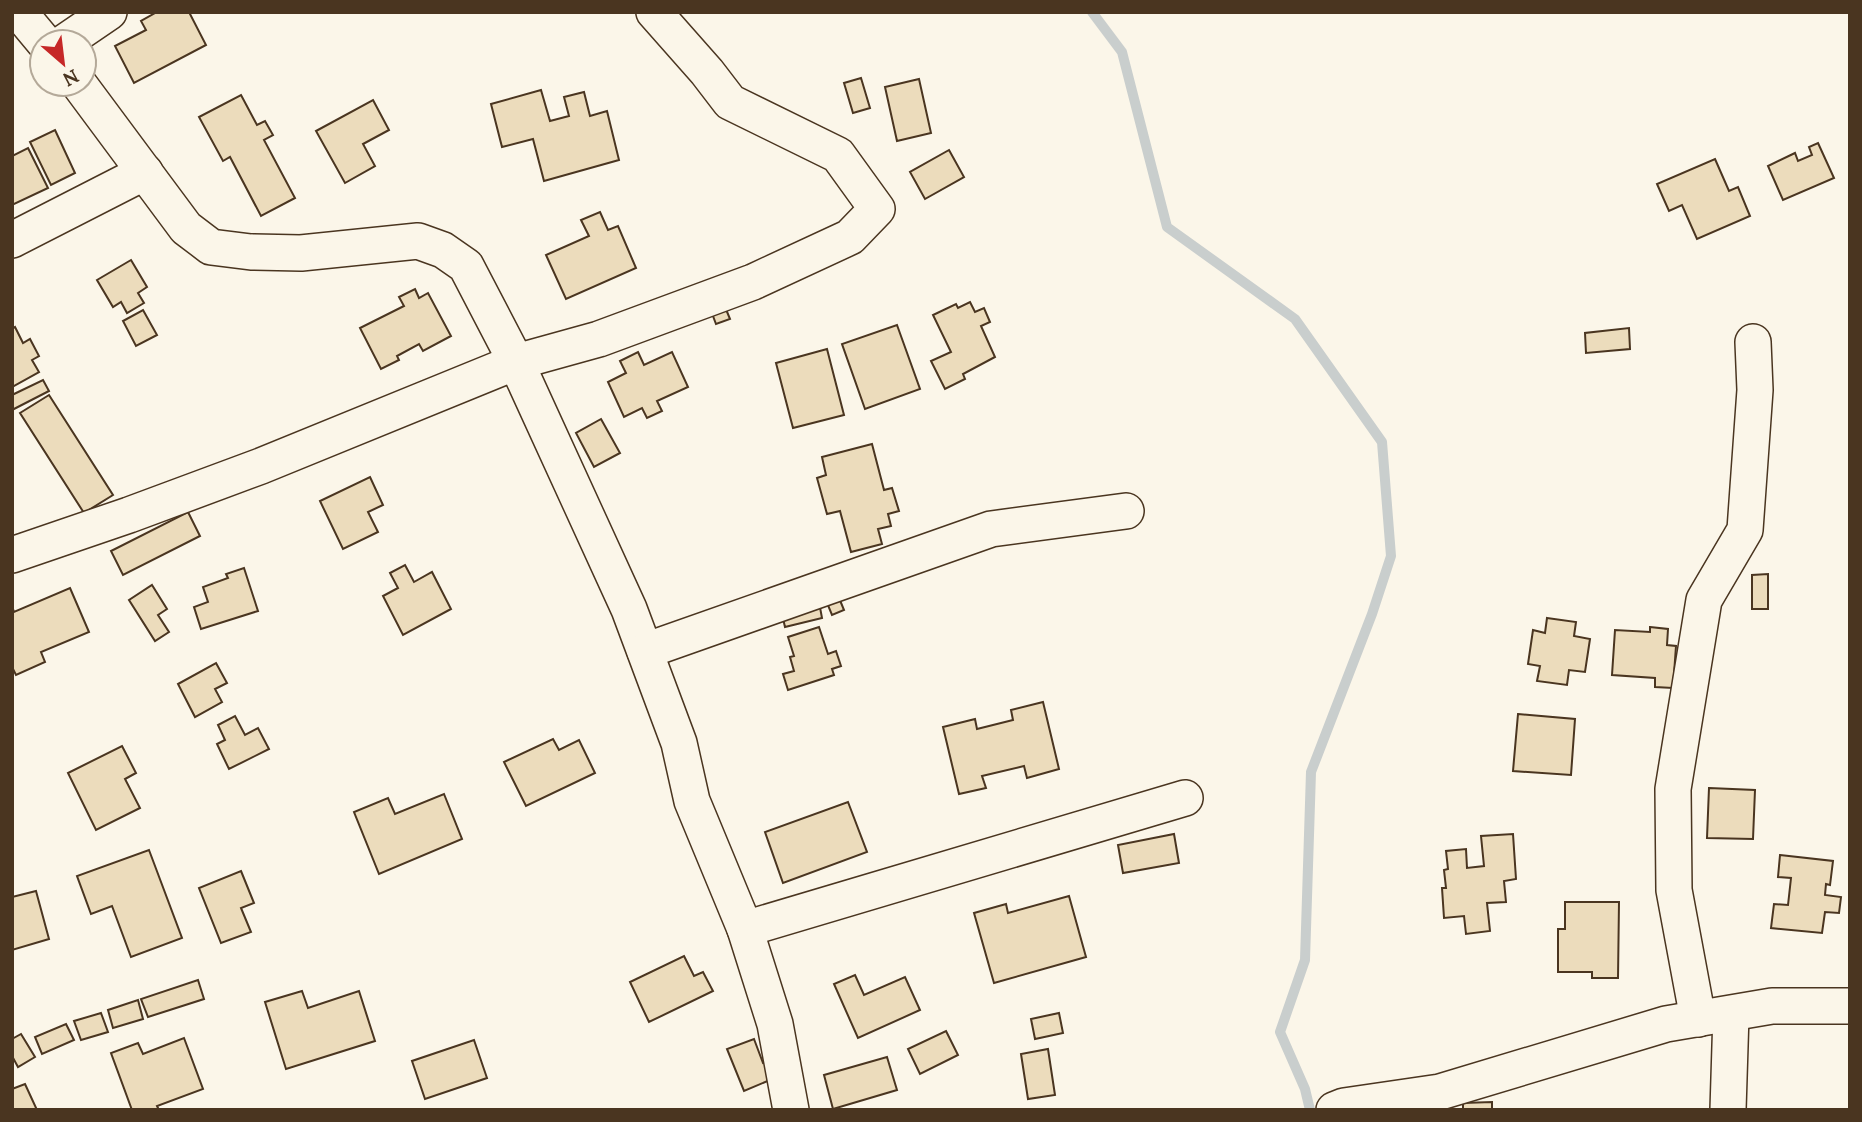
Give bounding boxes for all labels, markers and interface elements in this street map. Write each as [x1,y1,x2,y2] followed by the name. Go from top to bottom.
[28,28,98,98] north arrow
[59,64,83,92] text: N

